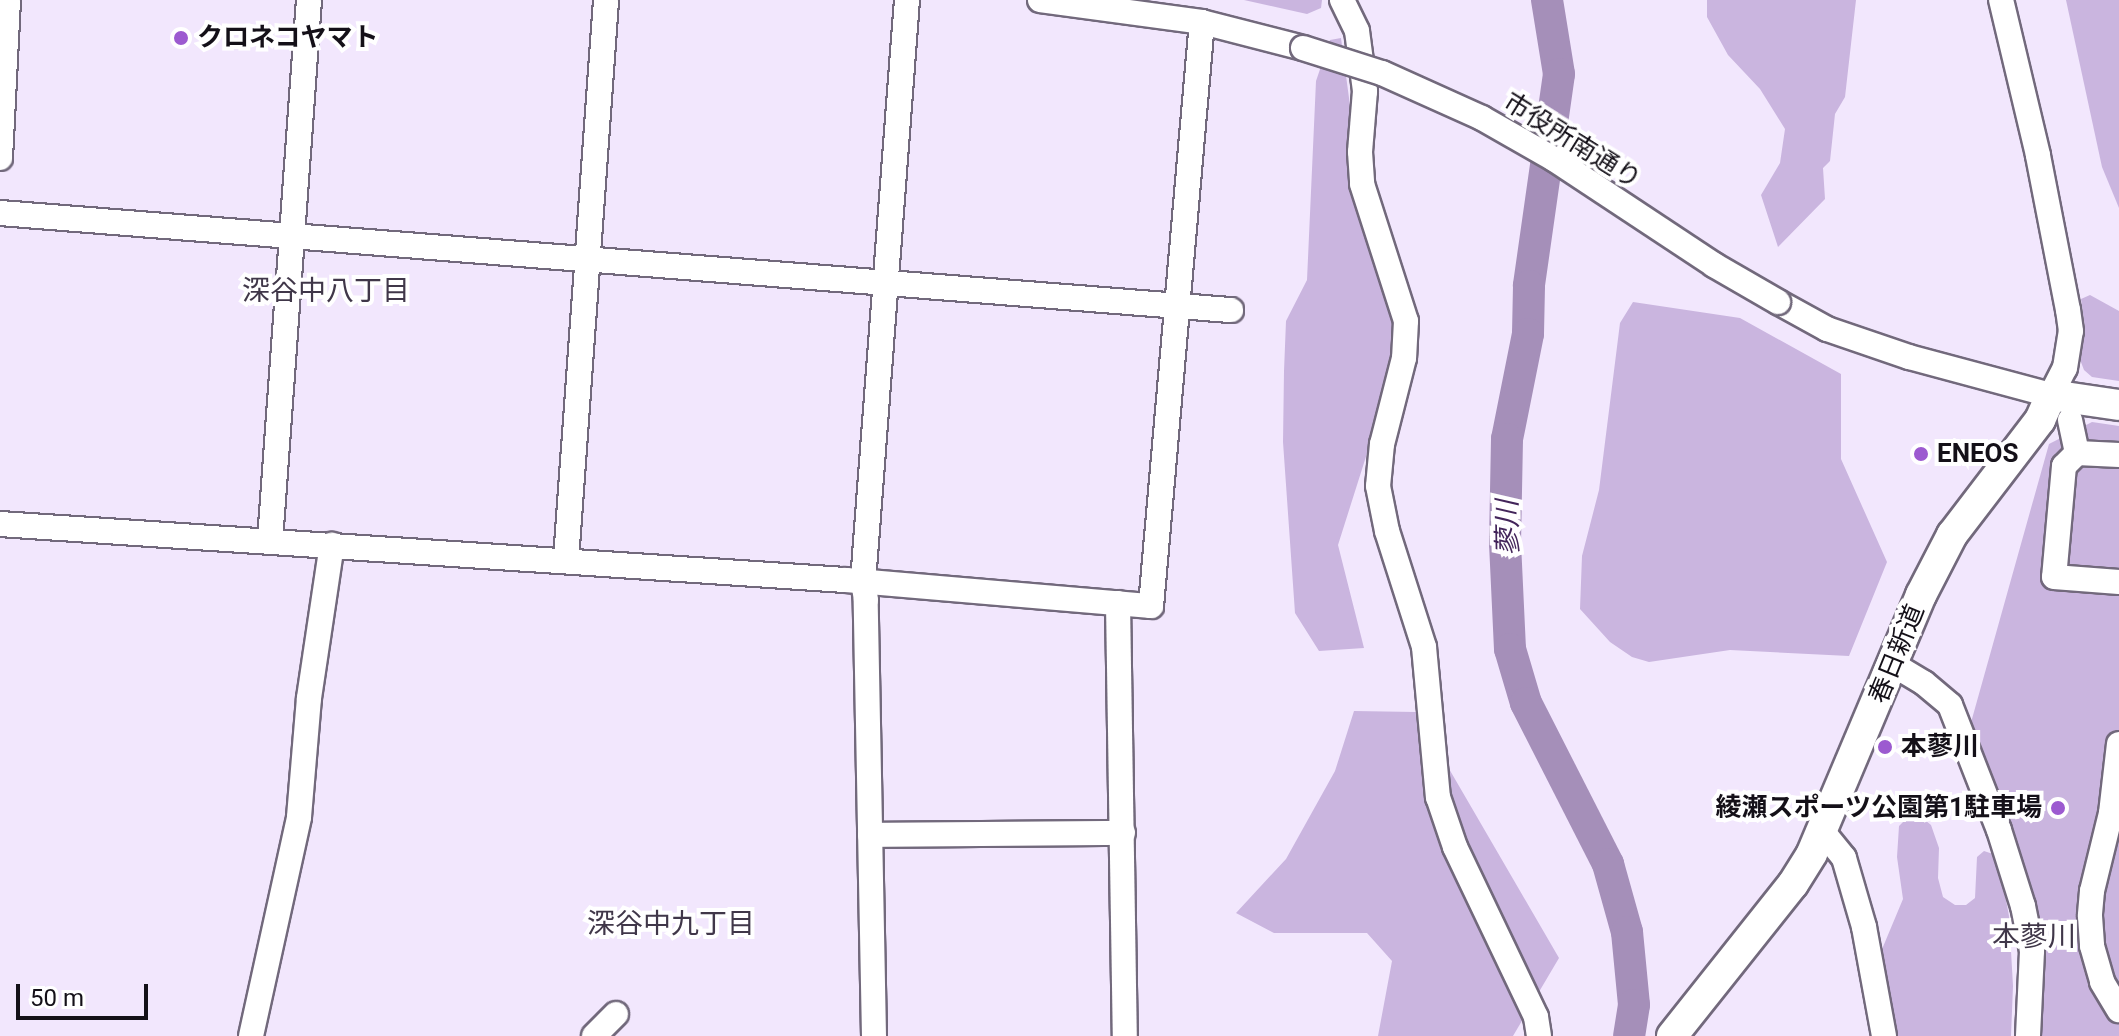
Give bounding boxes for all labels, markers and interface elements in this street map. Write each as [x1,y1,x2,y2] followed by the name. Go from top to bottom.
[197,22,379,54] place label: クロネコヤマト
[172,29,190,47] marker: クロネコヤマト
[1498,86,1646,196] street label: 市役所南通り
[242,274,410,308] district label: 深谷中八丁目
[1937,438,2019,470] place label: ENEOS
[1912,445,1930,463] marker: ENEOS
[1491,500,1525,556] water label: 蓼川
[1863,600,1931,708] street label: 春日新道
[1901,731,1979,763] place label: 本蓼川
[1876,738,1894,756] marker: 本蓼川
[1715,792,2042,824] place label: 綾瀬スポーツ公園第1駐車場
[2049,799,2067,817] marker: 綾瀬スポーツ公園第1駐車場
[587,907,755,941] district label: 深谷中九丁目
[1992,920,2076,954] district label: 本蓼川
[20,968,152,1018] scale bar
[30,984,84,1012] text: 50 m

